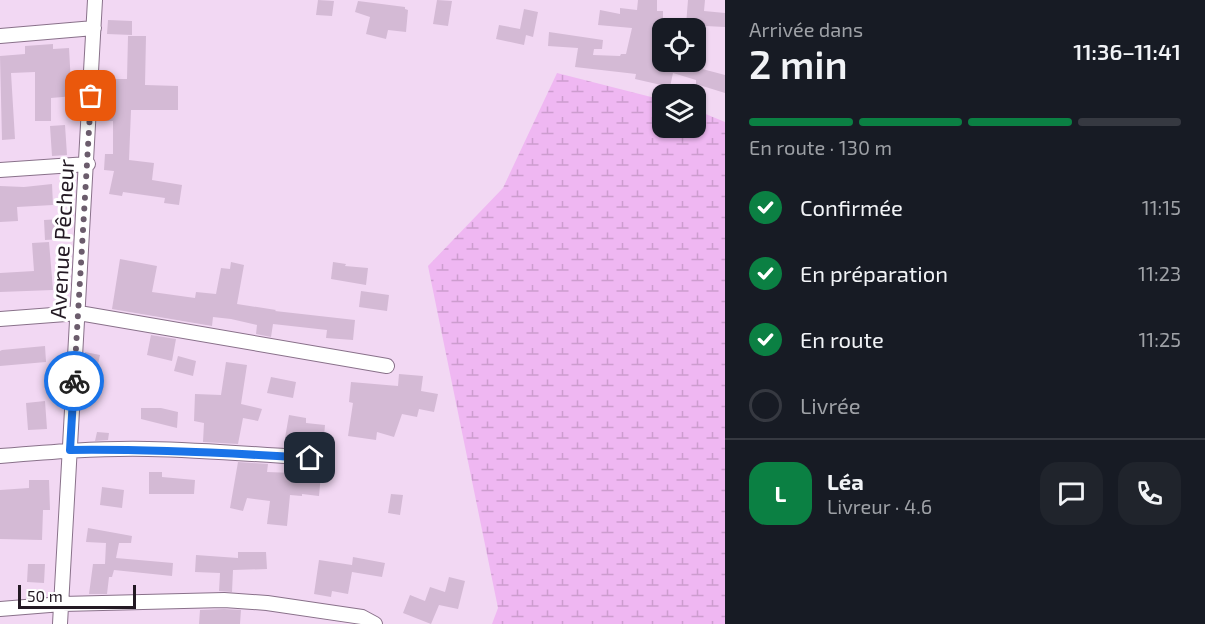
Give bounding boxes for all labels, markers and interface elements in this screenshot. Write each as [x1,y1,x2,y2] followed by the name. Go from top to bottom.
[749,17,863,41] text: Arrivée dans
[652,18,706,138] map controls
[652,18,706,72] button: locate
[1073,38,1181,64] text: 11:36–11:41
[749,40,848,87] text: 2 min
[65,70,116,121] pin
[74,79,107,112] icon: bag
[652,84,706,138] button: layers
[749,135,892,159] text: En route · 130 m
[44,158,78,320] street label: Avenue Pêcheur
[749,191,782,224] icon: check
[800,194,903,220] text: Confirmée
[1142,195,1181,219] text: 11:15
[749,257,782,290] icon: check
[800,260,948,286] text: En préparation
[1138,261,1181,285] text: 11:23
[749,323,782,356] icon: check
[800,326,884,352] text: En route
[1138,327,1181,351] text: 11:25
[44,351,104,411] courier
[58,365,91,398] icon: bike
[800,392,861,418] text: Livrée
[284,432,335,483] pin
[293,441,326,474] icon: home
[1040,462,1103,525] button: chat
[1118,462,1181,525] button: phone
[827,468,864,494] text: Léa
[775,480,786,506] text: L
[827,494,932,518] text: Livreur · 4.6
[18,582,136,610] scale bar
[27,586,63,605] text: 50 m

